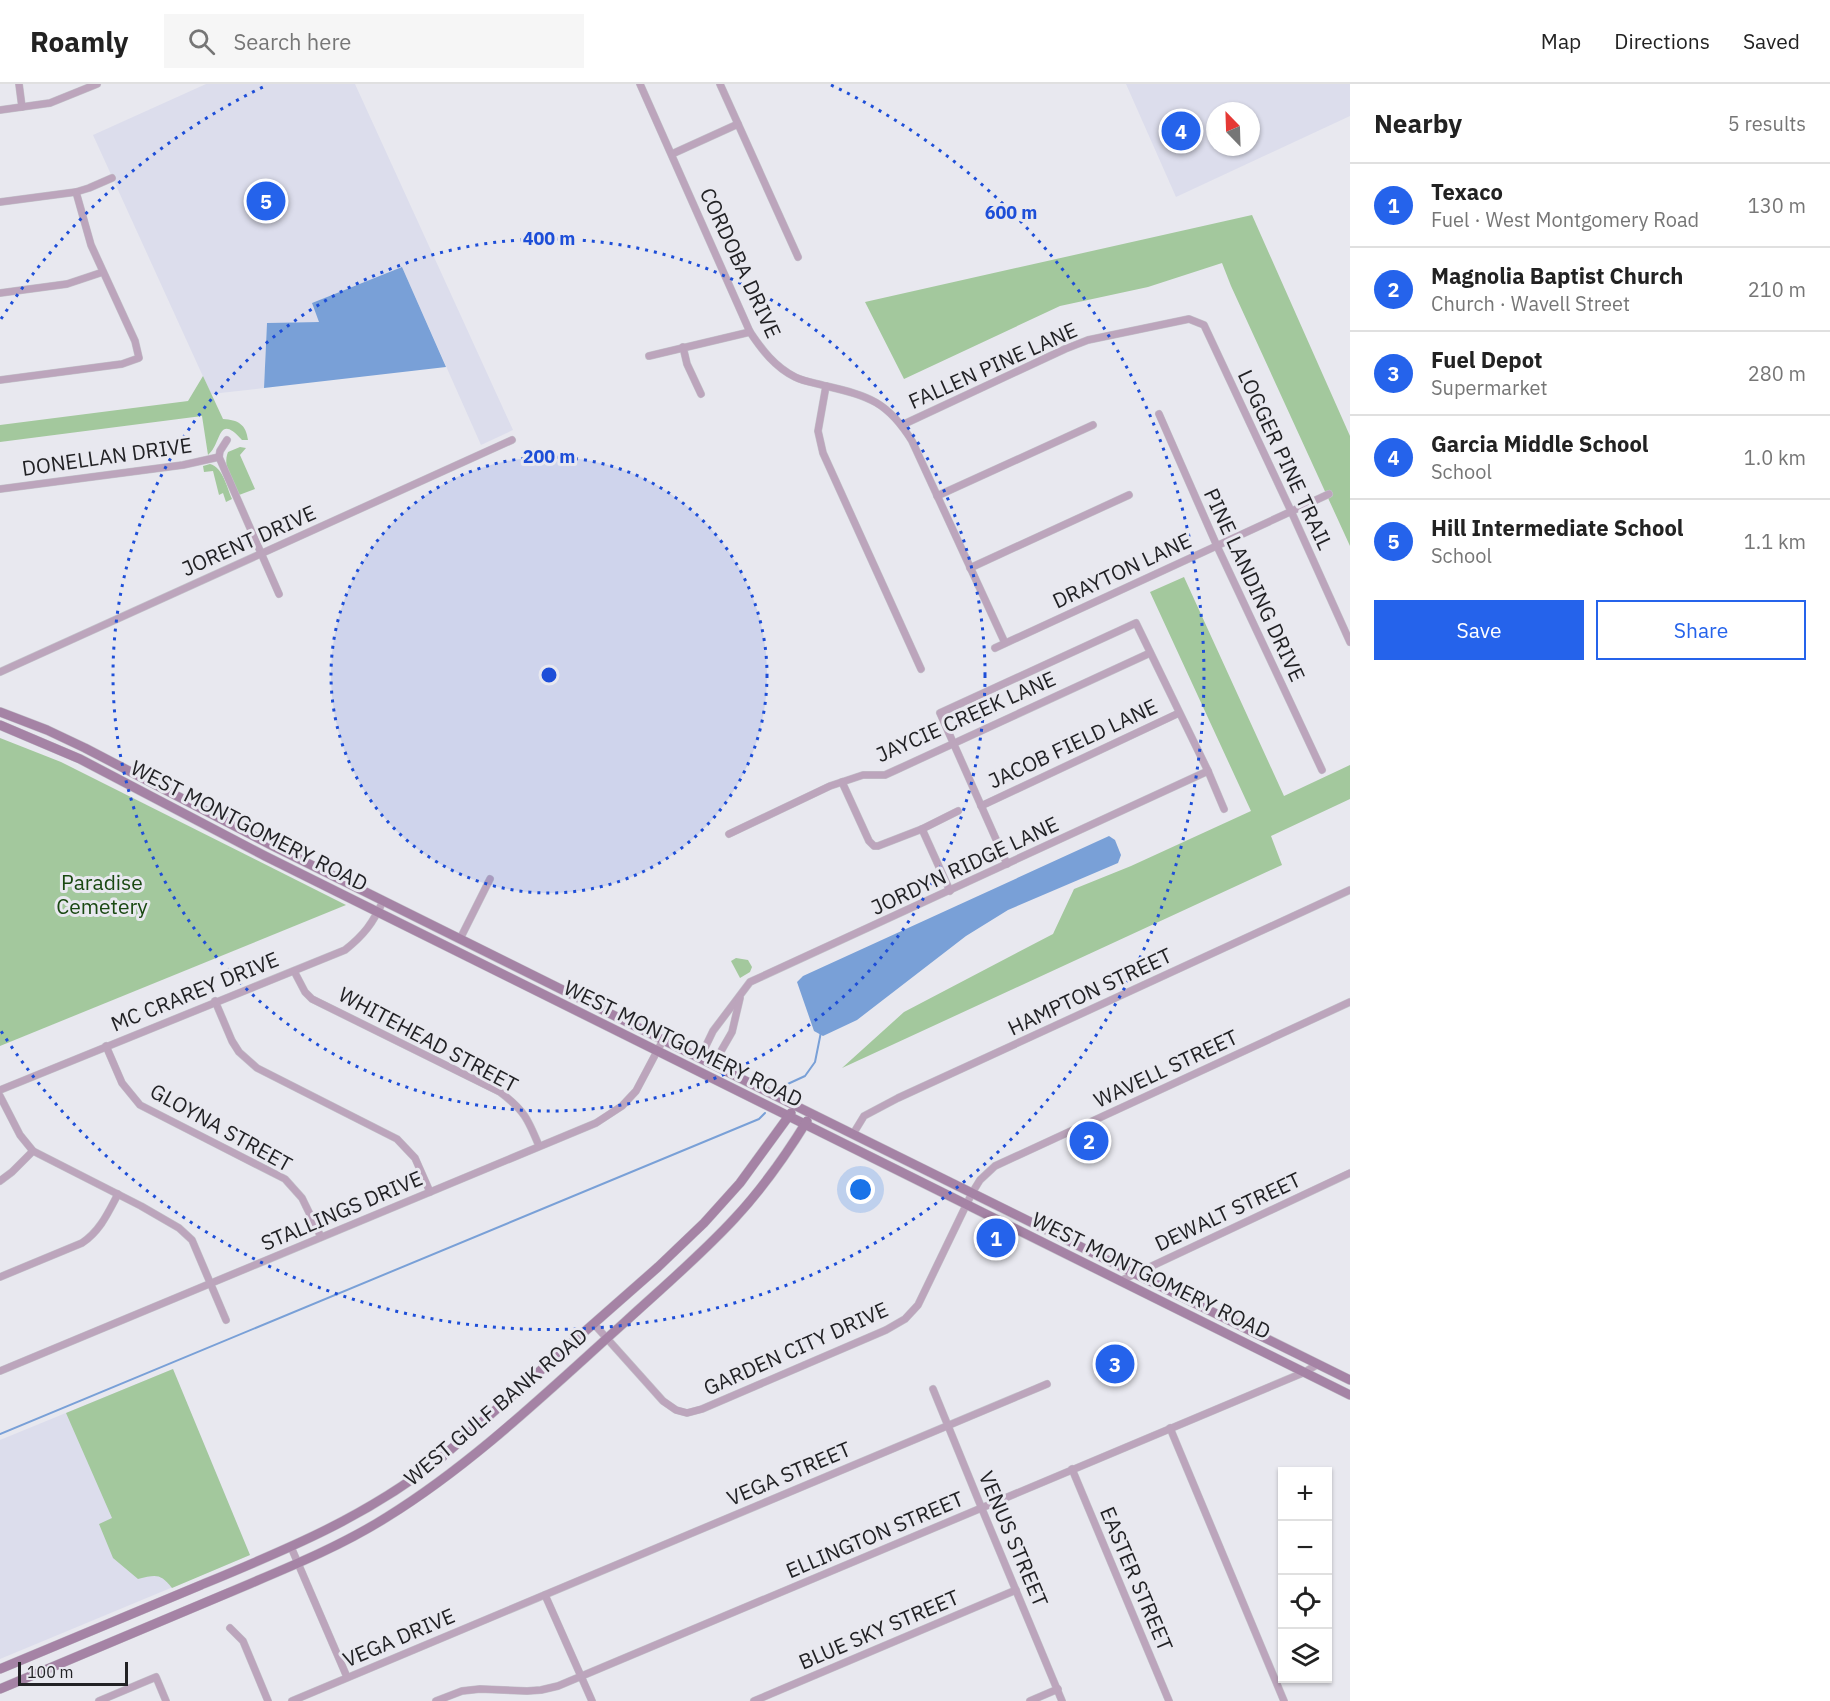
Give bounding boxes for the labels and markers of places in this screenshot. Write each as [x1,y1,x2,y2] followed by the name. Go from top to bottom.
[1162,108,1200,154] pin: 4
[246,178,286,224] pin: 5
[539,665,559,685] centre of rings
[1070,1118,1108,1164] pin: 2
[976,1216,1016,1260] pin: 1
[1096,1342,1134,1386] pin: 3

